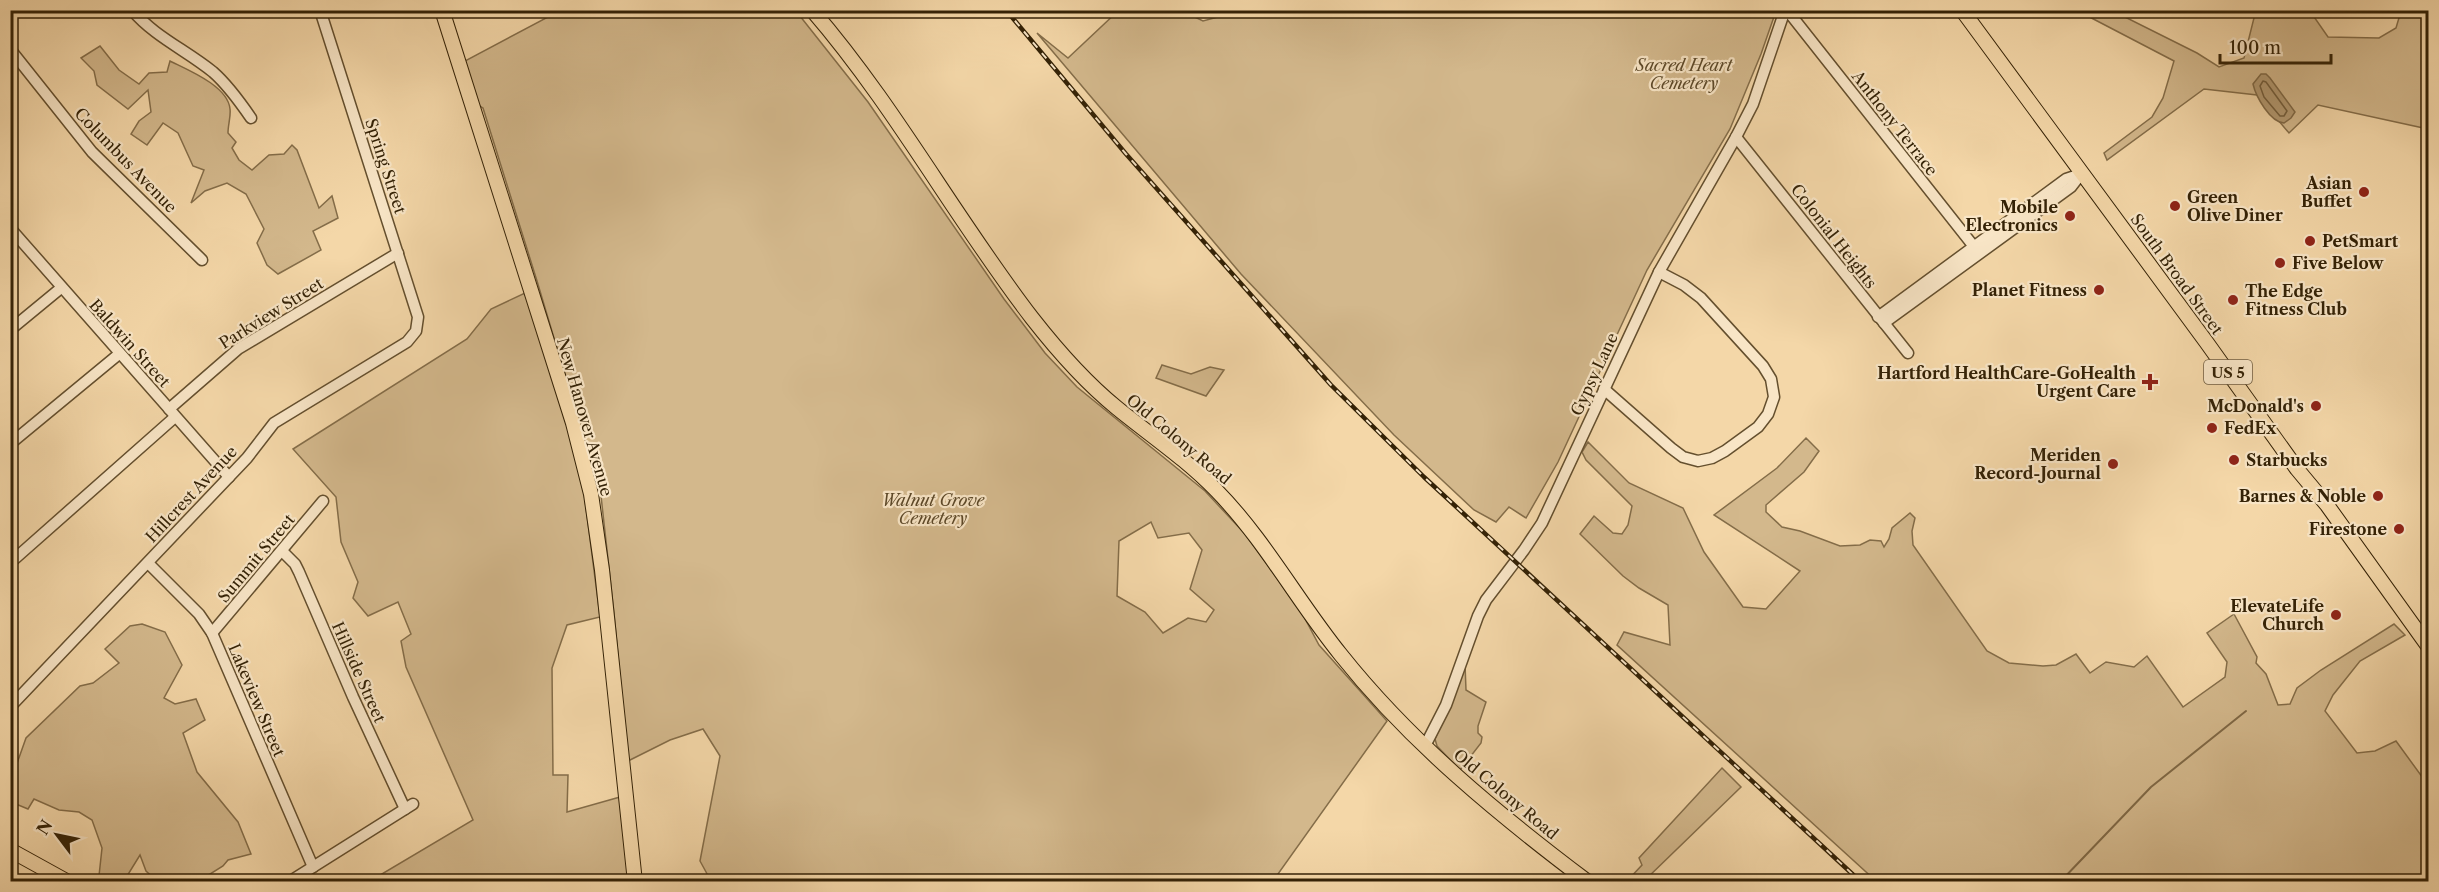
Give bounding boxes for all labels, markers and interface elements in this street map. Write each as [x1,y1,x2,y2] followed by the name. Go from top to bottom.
[2220,27,2331,65] scale bar
[2229,37,2281,59] text: 100 m
[1635,55,1734,93] park label: Sacred Heart Cemetery
[1847,66,1942,180] street label: Anthony Terrace
[71,103,181,217] street label: Columbus Avenue
[361,116,411,217] street label: Spring Street
[2301,173,2353,211] place label: Asian Buffet
[1787,180,1881,292] street label: Colonial Heights
[2357,185,2371,199] marker: Asian Buffet
[2187,187,2283,225] place label: Green Olive Diner
[1965,197,2058,235] place label: Mobile Electronics
[2168,199,2182,213] marker: Green Olive Diner
[2063,209,2077,223] marker: Mobile Electronics
[2126,210,2228,339] street label: South Broad Street
[2322,231,2399,251] place label: PetSmart
[2303,234,2317,248] marker: PetSmart
[2292,253,2384,273] place label: Five Below
[2273,256,2287,270] marker: Five Below
[215,273,327,353] street label: Parkview Street
[1972,280,2087,300] place label: Planet Fitness
[2245,281,2347,319] place label: The Edge Fitness Club
[2092,283,2106,297] marker: Planet Fitness
[2226,293,2240,307] marker: The Edge Fitness Club
[85,295,175,391] street label: Baldwin Street
[1566,329,1622,419] street label: Gypsy Lane
[553,335,617,499] street label: New Hanover Avenue
[2204,360,2252,384] road number: US 5
[1877,363,2136,401] place label: Hartford HealthCare-GoHealth Urgent Care
[2141,373,2159,391] marker: Hartford HealthCare-GoHealth Urgent Care
[1123,389,1236,489] street label: Old Colony Road
[2207,396,2304,416] place label: McDonald's
[2309,399,2323,413] marker: McDonald's
[2224,418,2277,438] place label: FedEx
[2205,421,2219,435] marker: FedEx
[141,441,241,547] street label: Hillcrest Avenue
[1974,445,2101,483] place label: Meriden Record-Journal
[2246,450,2328,470] place label: Starbucks
[2227,453,2241,467] marker: Starbucks
[2106,457,2120,471] marker: Meriden Record-Journal
[2239,486,2366,506] place label: Barnes & Noble
[2371,489,2385,503] marker: Barnes & Noble
[882,490,986,528] park label: Walnut Grove Cemetery
[213,509,299,606] street label: Summit Street
[2309,519,2387,539] place label: Firestone
[2392,522,2406,536] marker: Firestone
[2230,596,2324,634] place label: ElevateLife Church
[2329,608,2343,622] marker: ElevateLife Church
[328,618,390,726] street label: Hillside Street
[224,641,290,760] street label: Lakeview Street
[1450,744,1563,844] street label: Old Colony Road
[27,805,87,865] north arrow
[32,816,56,838] text: N

